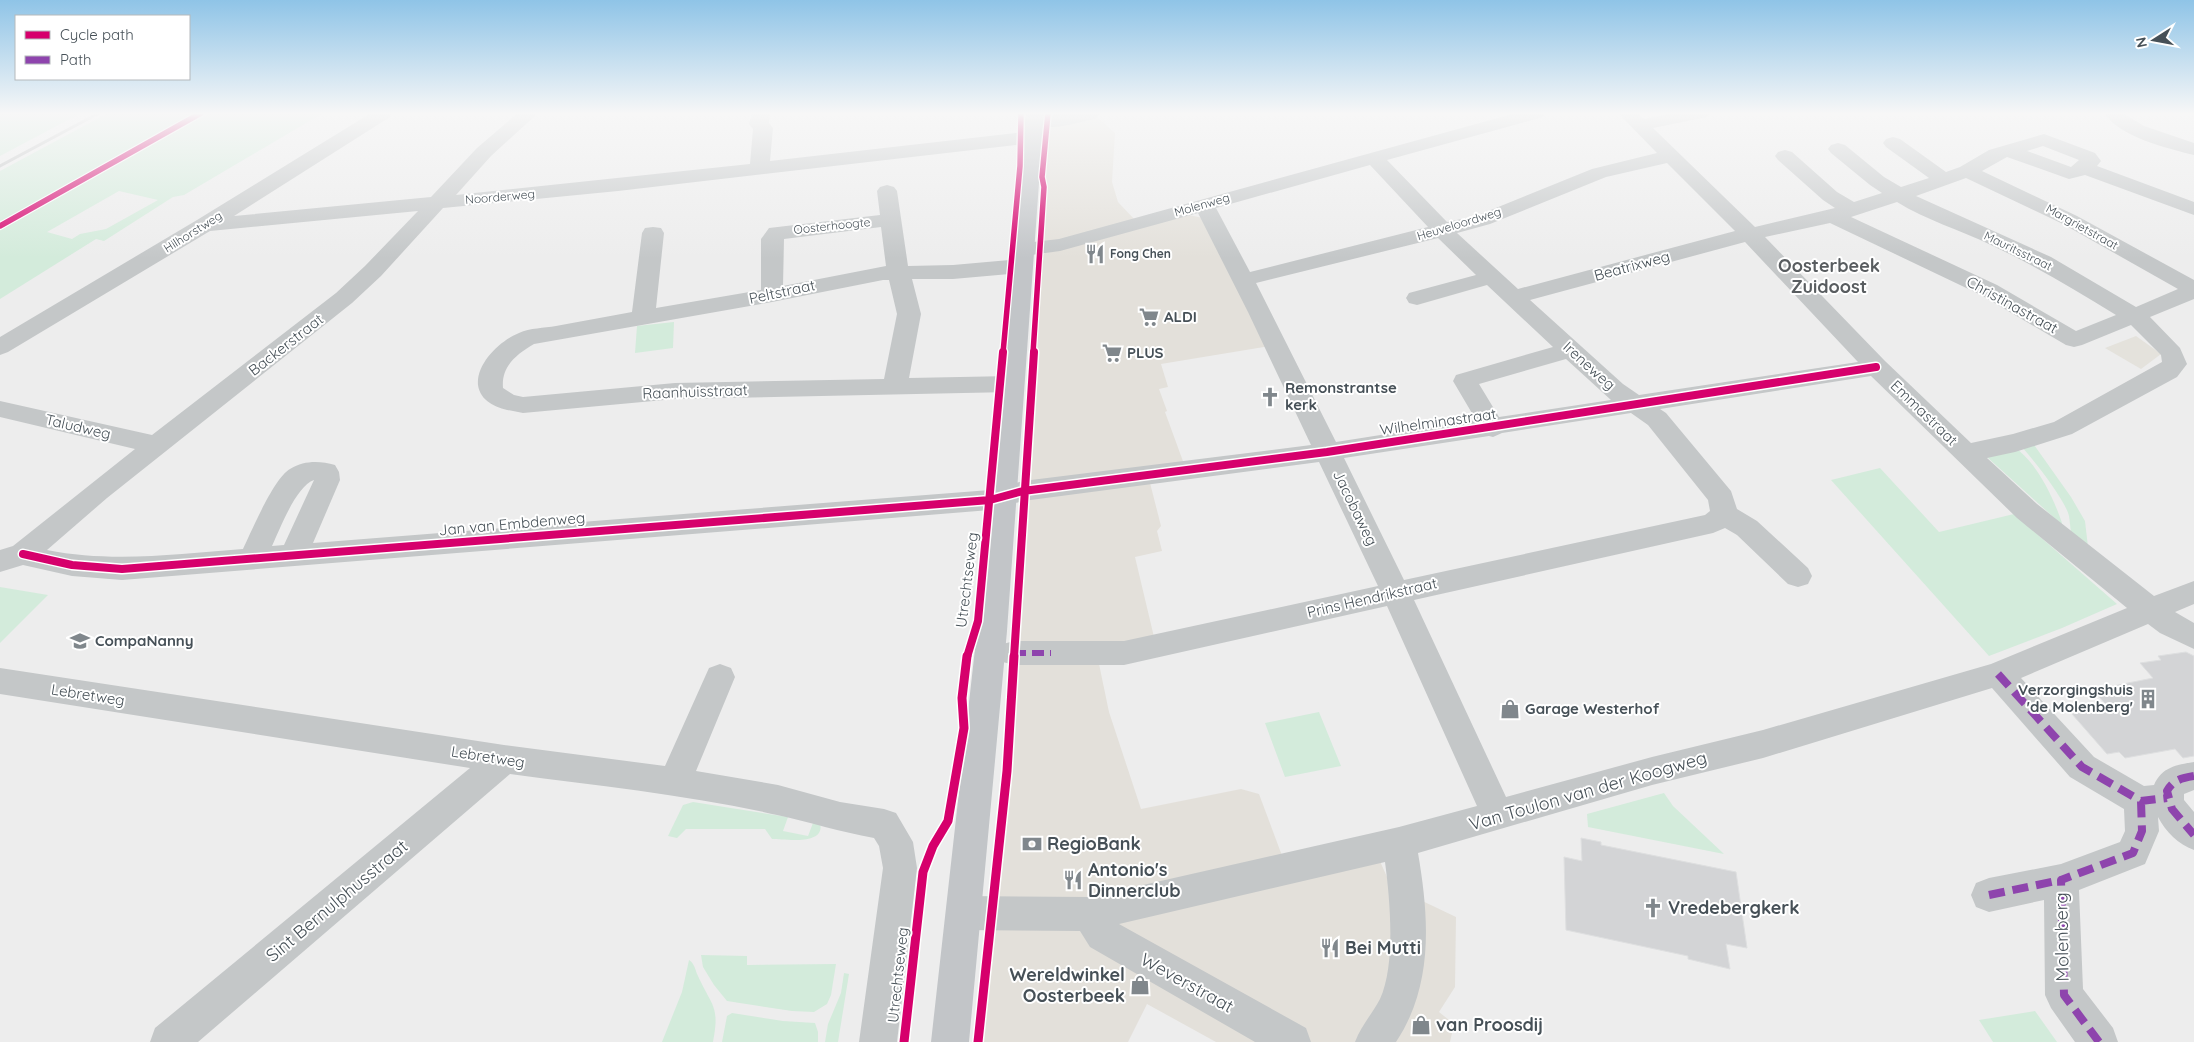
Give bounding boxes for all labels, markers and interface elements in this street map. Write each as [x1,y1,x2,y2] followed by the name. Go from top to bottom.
[15,15,190,80] legend
[2129,15,2179,65] north arrow
[60,25,134,44] text: Cycle path
[2131,36,2151,49] text: N
[60,50,92,69] text: Path
[464,186,536,207] street label: Noorderweg
[1173,189,1231,220] street label: Molenweg
[2043,201,2121,253] street label: Margrietstraat
[1415,204,1503,243] street label: Heuveloordweg
[161,208,225,255] street label: Hilhorstweg
[793,214,871,237] street label: Oosterhoogte
[1982,228,2055,273] street label: Mauritsstraat
[1084,243,1106,265] restaurant icon: Fong Chen
[1110,246,1171,261] place label: Fong Chen
[1592,246,1672,285] street label: Beatrixweg
[1778,254,1880,298] district label: Oosterbeek Zuidoost
[1963,272,2061,337] street label: Christinastraat
[747,275,817,308] street label: Peltstraat
[1138,306,1160,328] supermarket icon: ALDI
[1164,307,1197,326] place label: ALDI
[244,310,327,380] street label: Backerstraat
[1559,337,1619,394] street label: Ireneweg
[1101,342,1123,364] supermarket icon: PLUS
[1127,343,1164,362] place label: PLUS
[1887,376,1962,449] street label: Emmastraat
[1285,378,1397,414] place label: Remonstrantse kerk
[642,380,748,403] street label: Raanhuisstraat
[1259,386,1281,408] church icon: Remonstrantse kerk
[1378,404,1497,439] street label: Wilhelminastraat
[43,410,113,443] street label: Taludweg
[1329,467,1382,549] street label: Jacobaweg
[438,508,586,539] street label: Jan van Embdenweg
[951,531,982,629] street label: Utrechtseweg
[1305,573,1439,622] street label: Prins Hendrikstraat
[69,630,91,652] school or university icon: CompaNanny
[95,631,194,650] place label: CompaNanny
[50,679,126,710] street label: Lebretweg
[2018,680,2133,716] place label: Verzorgingshuis 'de Molenberg'
[2137,688,2159,710] building icon: Verzorgingshuis 'de Molenberg'
[1499,698,1521,720] shop icon: Garage Westerhof
[1525,699,1660,718] place label: Garage Westerhof
[450,741,526,772] street label: Lebretweg
[1466,746,1709,836] street label: Van Toulon van der Koogweg
[1047,832,1141,855] place label: RegioBank
[1021,833,1043,855] bank icon: RegioBank
[261,835,412,967] street label: Sint Bernulphusstraat
[1088,858,1181,902] place label: Antonio's Dinnerclub
[1062,869,1084,891] restaurant icon: Antonio's Dinnerclub
[2049,892,2074,982] street label: Molenberg
[1668,896,1799,919] place label: Vredebergkerk
[1642,897,1664,919] church icon: Vredebergkerk
[883,926,912,1024] street label: Utrechtseweg
[1345,936,1421,959] place label: Bei Mutti
[1319,937,1341,959] restaurant icon: Bei Mutti
[1137,948,1238,1018] street label: Weverstraat
[1010,963,1125,1007] place label: Wereldwinkel Oosterbeek
[1129,974,1151,996] shop icon: Wereldwinkel Oosterbeek
[1436,1013,1543,1036] place label: van Proosdij
[1410,1014,1432,1036] shop icon: van Proosdij

